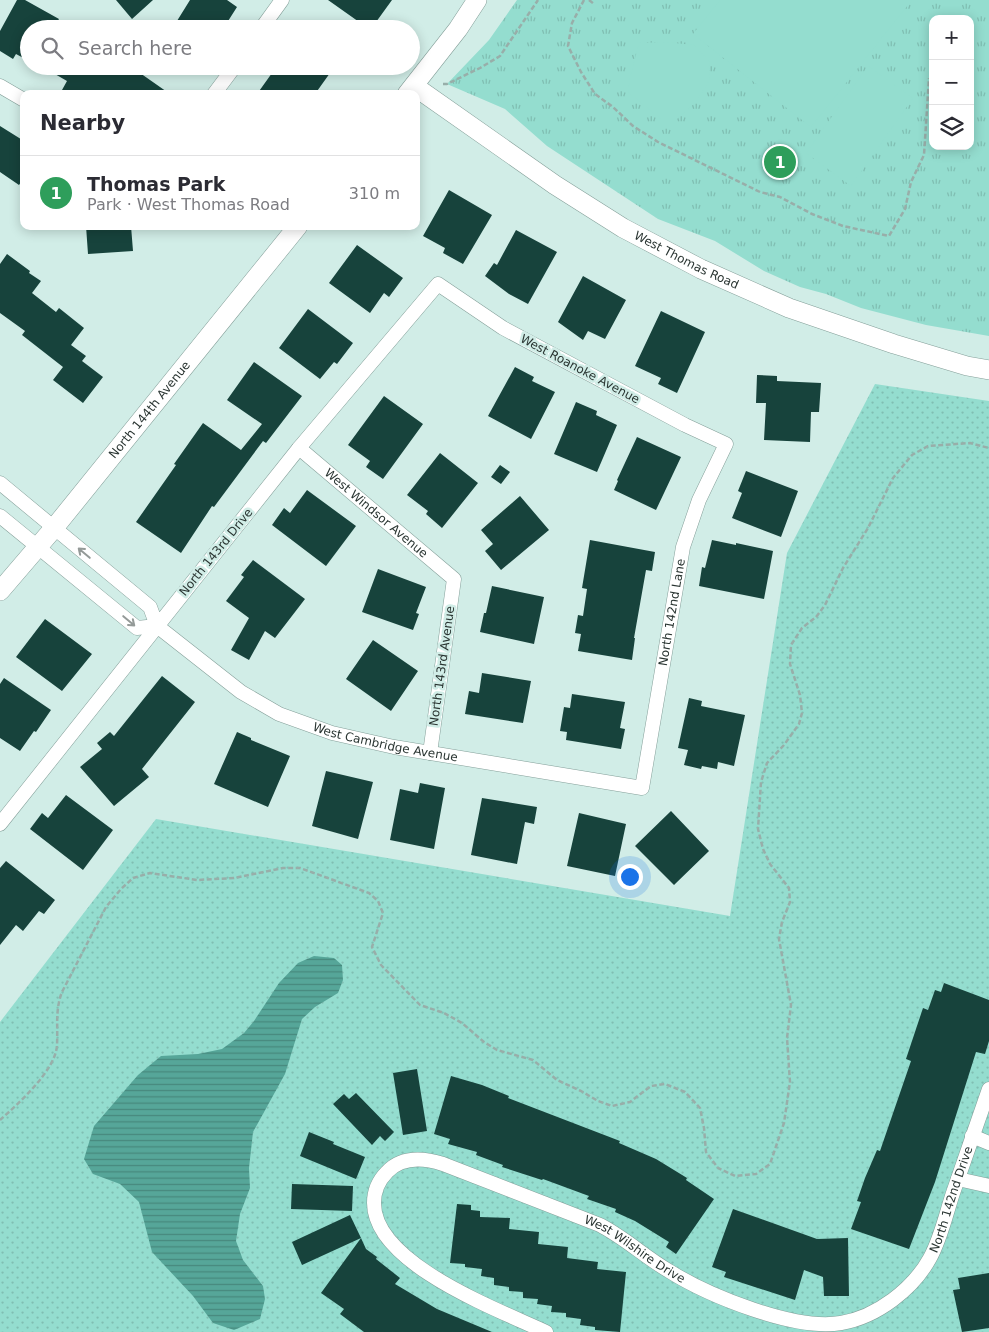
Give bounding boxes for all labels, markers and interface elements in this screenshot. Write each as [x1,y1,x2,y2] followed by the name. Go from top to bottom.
[929,15,974,150] map controls
[929,15,974,60] button: +
[20,20,420,75] search box
[38,34,66,62] icon: search
[78,37,192,59] text: Search here
[929,60,974,105] button: −
[929,105,974,150] button: layers
[40,111,125,135] text: Nearby
[764,143,796,181] pin: 1
[87,173,225,195] text: Thomas Park
[50,184,62,203] text: 1
[349,184,400,203] text: 310 m
[87,195,290,214] text: Park · West Thomas Road
[632,228,741,292] street label: West Thomas Road
[518,332,642,406] street label: West Roanoke Avenue
[106,358,193,461] street label: North 144th Avenue
[322,466,431,561] street label: West Windsor Avenue
[176,505,256,599] street label: North 143rd Drive
[77,547,90,559] one-way arrow
[656,558,688,667] street label: North 142nd Lane
[427,605,457,727] street label: North 143rd Avenue
[122,615,135,626] one-way arrow
[311,720,459,764] street label: West Cambridge Avenue
[617,864,643,890] your location
[927,1144,976,1255] street label: North 142nd Drive
[582,1213,688,1286] street label: West Wilshire Drive

